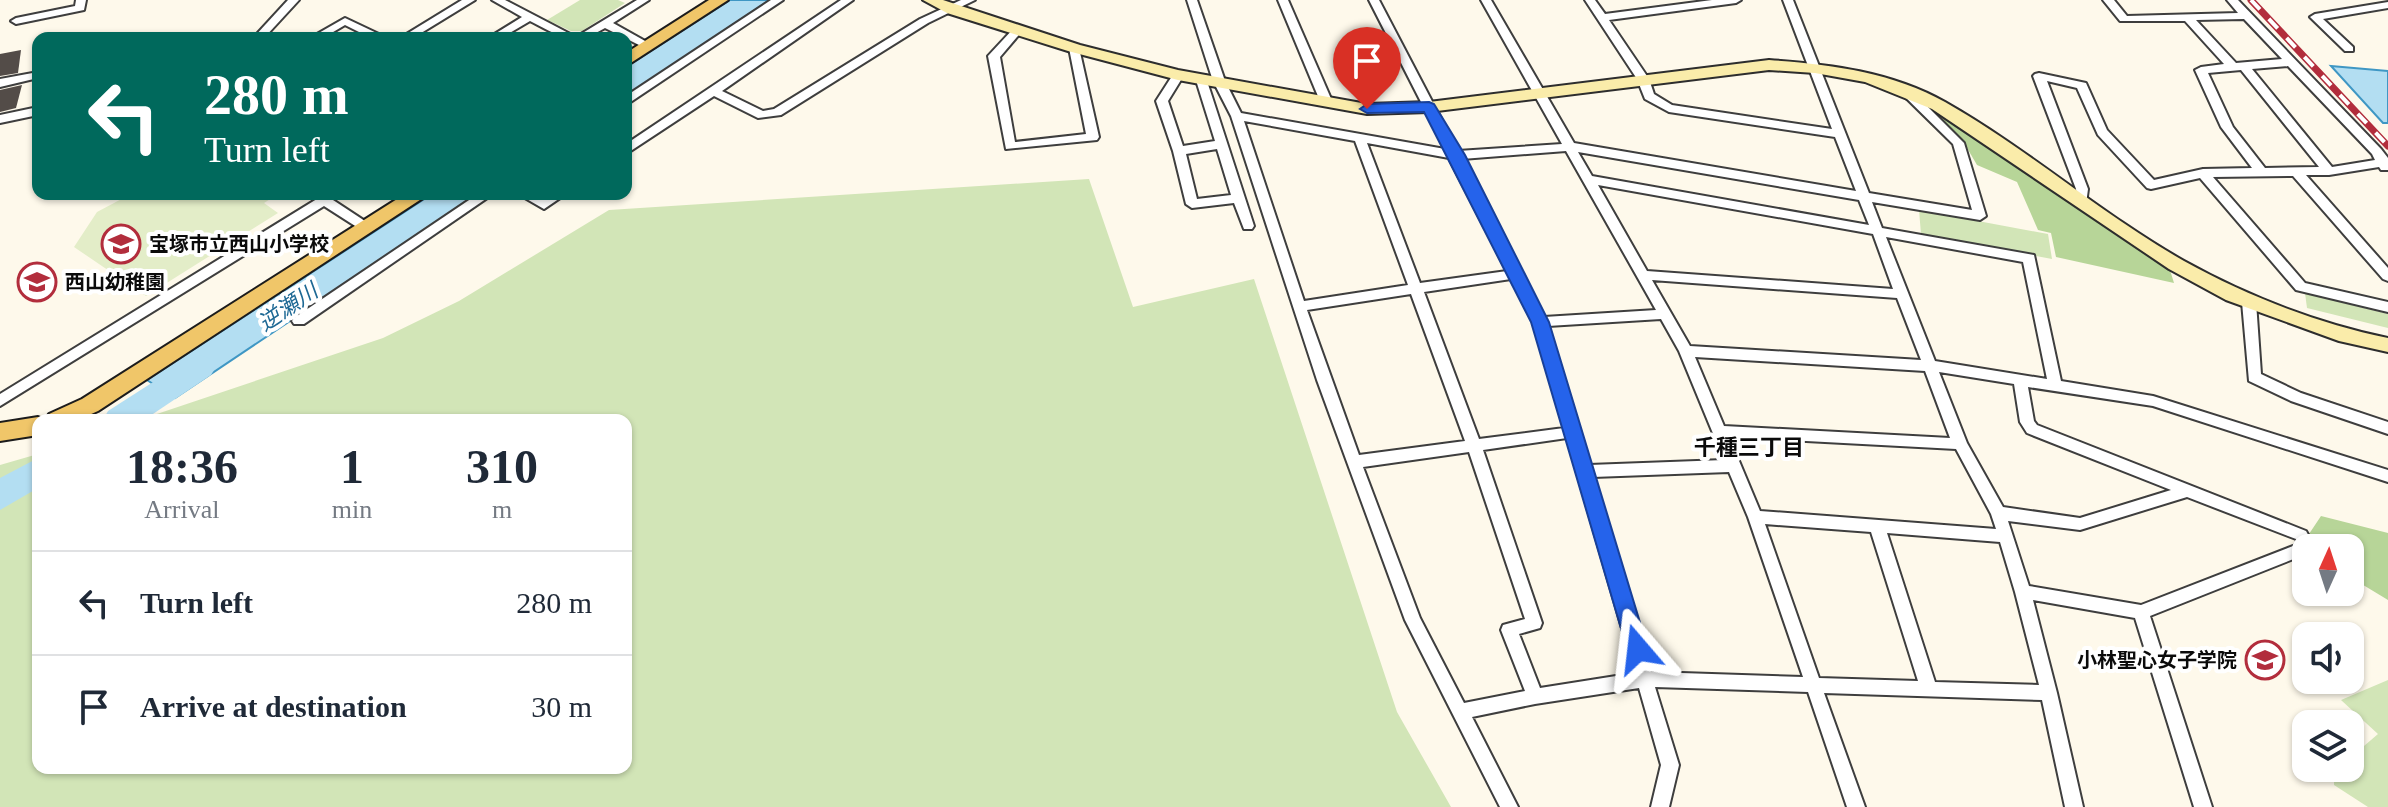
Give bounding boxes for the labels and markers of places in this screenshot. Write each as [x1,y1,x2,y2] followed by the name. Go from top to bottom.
[1333,27,1401,109] pin
[100,223,142,265] school or university icon: 宝塚市立西山小学校
[149,233,329,255] place label: 宝塚市立西山小学校
[16,261,58,303] school or university icon: 西山幼稚園
[65,271,165,293] place label: 西山幼稚園
[2244,639,2286,681] school or university icon: 小林聖心女子学院
[2077,649,2237,671] place label: 小林聖心女子学院

